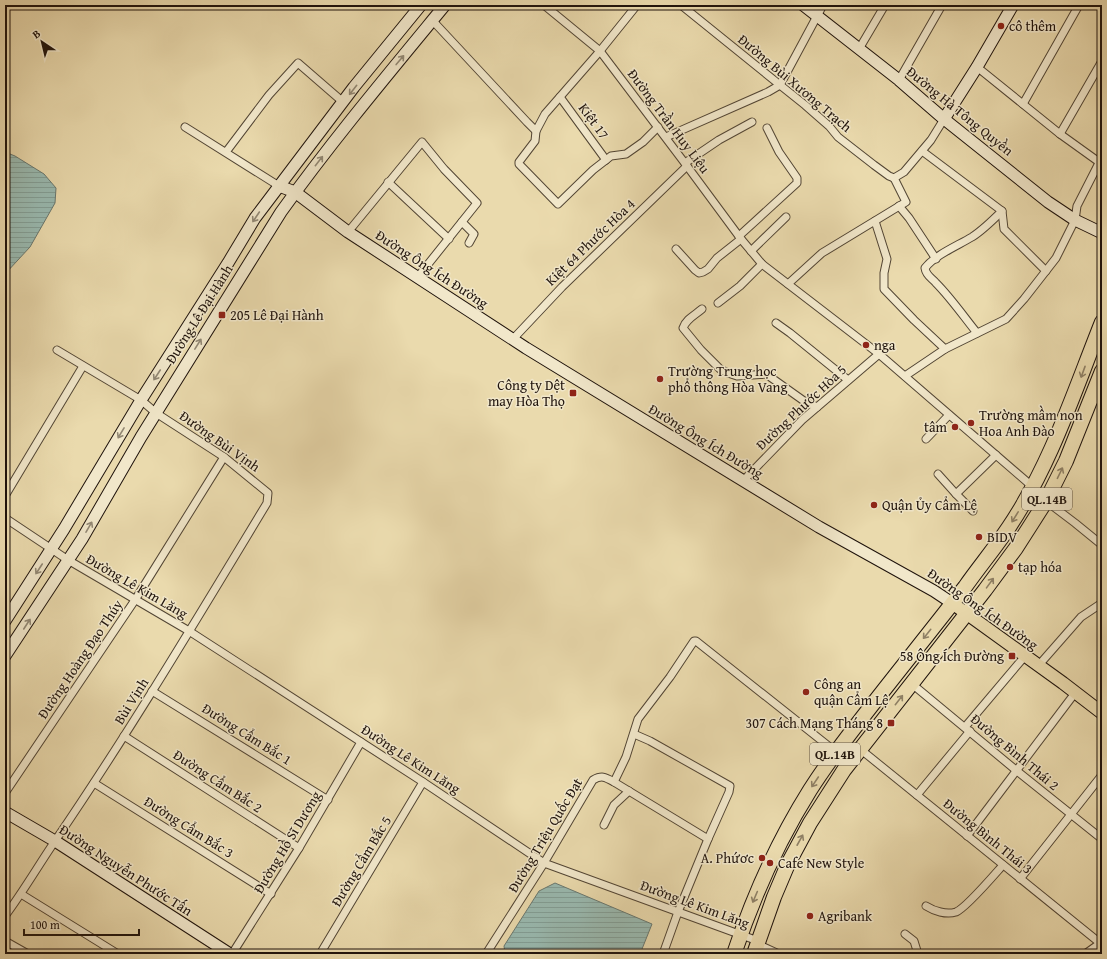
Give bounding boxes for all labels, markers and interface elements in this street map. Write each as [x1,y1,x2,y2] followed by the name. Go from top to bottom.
[1009,16,1057,36] place label: cô thêm
[996,21,1006,31] marker: cô thêm
[22,22,62,62] north arrow
[29,25,44,42] text: B
[734,29,856,137] street label: Đường Bùi Xương Trạch
[395,54,404,65] one-way arrow
[902,62,1018,161] street label: Đường Hà Tông Quyền
[623,65,715,178] street label: Đường Trần Huy Liệu
[348,84,357,95] one-way arrow
[574,99,614,143] street label: Kiệt 17
[315,156,323,167] one-way arrow
[541,194,639,290] street label: Kiệt 64 Phước Hòa 4
[252,211,260,222] one-way arrow
[372,225,492,313] street label: Đường Ông Ích Đường
[161,261,238,367] street label: Đường Lê Đại Hành
[230,305,324,325] place label: 205 Lê Đại Hành
[217,310,227,320] marker: 205 Lê Đại Hành
[874,335,896,355] place label: nga
[195,338,203,350] one-way arrow
[861,340,871,350] marker: nga
[751,360,851,454] street label: Đường Phước Hòa 5
[668,361,787,397] place label: Trường Trung học phổ thông Hòa Vang
[1079,365,1087,377] one-way arrow
[153,369,161,380] one-way arrow
[655,374,665,384] marker: Trường Trung học phổ thông Hòa Vang
[488,375,565,411] place label: Công ty Dệt may Hòa Thọ
[568,388,578,398] marker: Công ty Dệt may Hòa Thọ
[645,399,767,483] street label: Đường Ông Ích Đường
[979,405,1083,441] place label: Trường mầm non Hoa Anh Đào
[176,406,265,476] street label: Đường Bùi Vịnh
[924,417,948,437] place label: tâm
[966,418,976,428] marker: Trường mầm non Hoa Anh Đào
[950,422,960,432] marker: tâm
[116,427,124,439] one-way arrow
[1057,468,1064,480] one-way arrow
[1022,488,1072,510] road number: QL.14B
[882,495,977,515] place label: Quận Ủy Cẩm Lệ
[869,500,879,510] marker: Quận Ủy Cẩm Lệ
[1011,511,1019,523] one-way arrow
[85,521,93,533] one-way arrow
[987,527,1017,547] place label: BIDV
[974,532,984,542] marker: BIDV
[82,549,192,623] street label: Đường Lê Kim Lăng
[1018,557,1062,577] place label: tạp hóa
[1005,562,1015,572] marker: tạp hóa
[35,563,43,574] one-way arrow
[924,563,1042,655] street label: Đường Ông Ích Đường
[986,578,995,589] one-way arrow
[33,596,127,722] street label: Đường Hoàng Đạo Thúy
[23,618,31,630] one-way arrow
[923,628,932,639] one-way arrow
[900,646,1004,666] place label: 58 Ông Ích Đường
[1007,651,1017,661] marker: 58 Ông Ích Đường
[109,674,153,728] street label: Bùi Vịnh
[814,674,889,710] place label: Công an quận Cẩm Lệ
[801,687,811,697] marker: Công an quận Cẩm Lệ
[895,695,904,706] one-way arrow
[198,698,296,770] street label: Đường Cẩm Bắc 1
[967,709,1063,795] street label: Đường Bình Thái 2
[746,713,883,733] place label: 307 Cách Mạng Tháng 8
[886,718,896,728] marker: 307 Cách Mạng Tháng 8
[358,719,465,799] street label: Đường Lê Kim Lăng
[810,743,860,765] road number: QL.14B
[170,745,266,817] street label: Đường Cẩm Bắc 2
[503,774,587,896] street label: Đường Triệu Quốc Đạt
[811,776,819,787] one-way arrow
[248,787,326,897] street label: Đường Hồ Sĩ Dương
[140,791,238,863] street label: Đường Cẩm Bắc 3
[939,794,1037,878] street label: Đường Bình Thái 3
[326,812,396,910] street label: Đường Cẩm Bắc 5
[56,819,197,921] street label: Đường Nguyễn Phước Tấn
[797,835,804,847] one-way arrow
[701,848,754,868] place label: A. Phứơc
[757,853,767,863] marker: A. Phứơc
[778,853,865,873] place label: Cafe New Style
[765,858,775,868] marker: Cafe New Style
[638,875,752,933] street label: Đường Lê Kim Lăng
[751,891,758,903] one-way arrow
[818,906,873,926] place label: Agribank
[24,911,139,937] scale bar
[805,911,815,921] marker: Agribank
[30,916,60,933] text: 100 m

